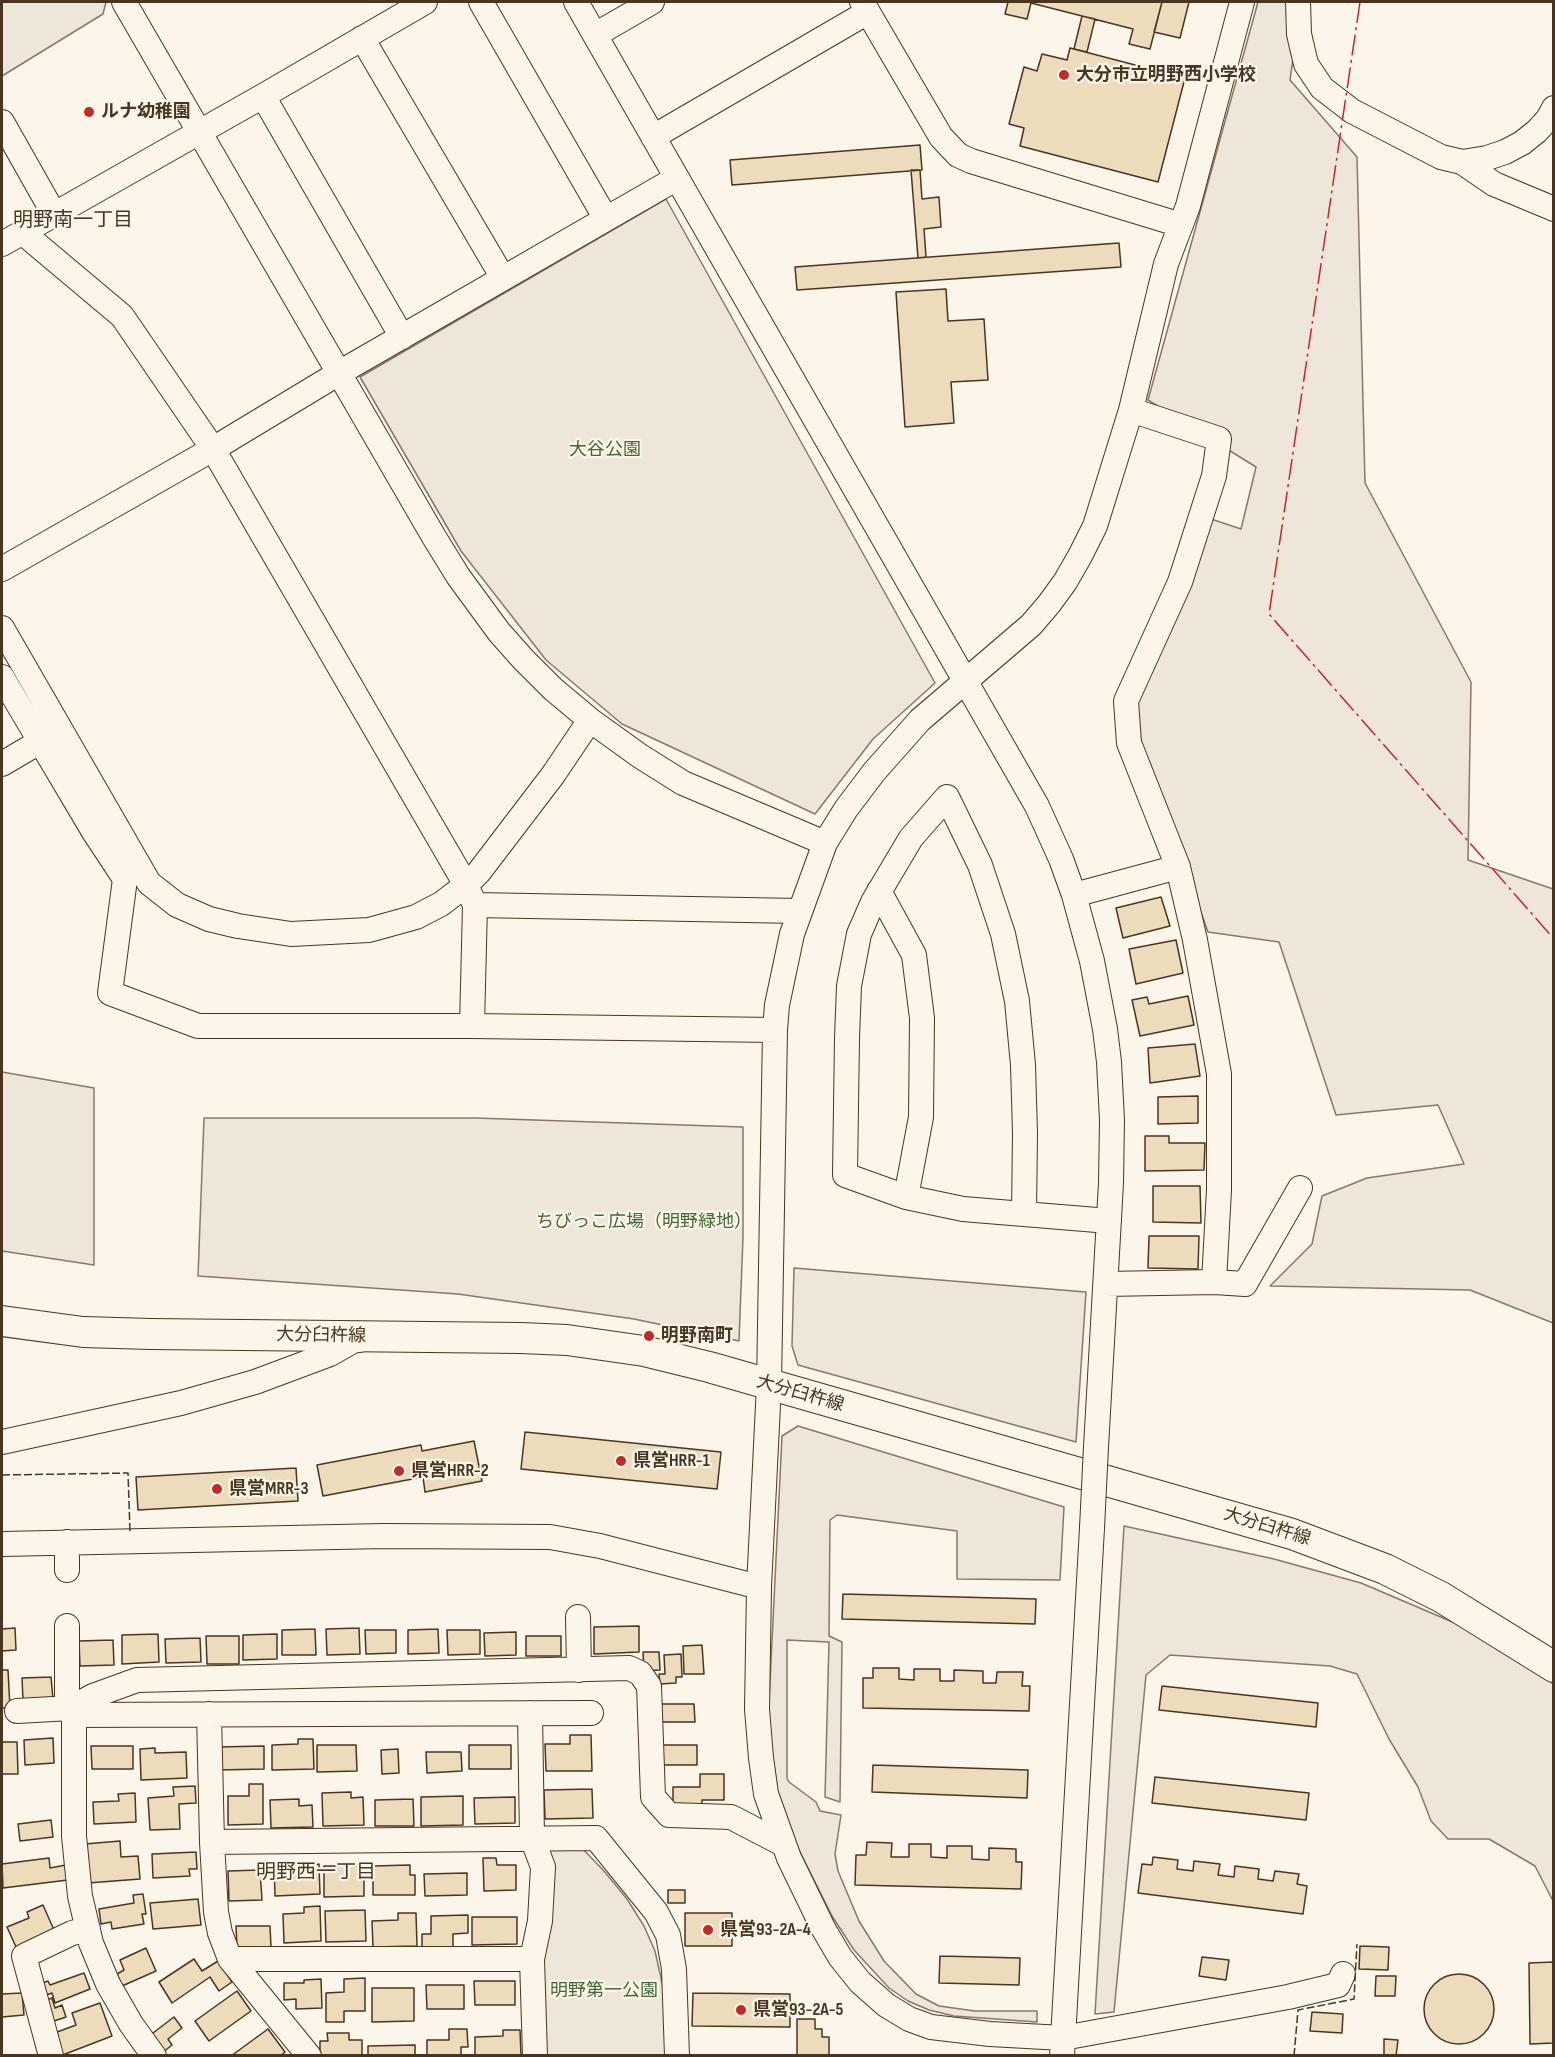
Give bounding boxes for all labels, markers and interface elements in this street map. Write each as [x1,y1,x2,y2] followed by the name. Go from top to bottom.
[1076,64,1256,86] place label: 大分市立明野西小学校
[1057,68,1071,82] marker: 大分市立明野西小学校
[101,101,191,123] place label: ルナ幼稚園
[82,105,96,119] marker: ルナ幼稚園
[13,209,133,233] district label: 明野南一丁目
[569,439,641,461] park label: 大谷公園
[536,1211,752,1233] park label: ちびっこ広場（明野緑地）
[276,1324,366,1348] street label: 大分臼杵線
[661,1325,733,1347] place label: 明野南町
[642,1329,656,1343] marker: 明野南町
[754,1371,846,1417] street label: 大分臼杵線
[633,1450,710,1472] place label: 県営HRR-1
[614,1454,628,1468] marker: 県営HRR-1
[411,1460,489,1482] place label: 県営HRR-2
[392,1464,406,1478] marker: 県営HRR-2
[229,1478,309,1500] place label: 県営MRR-3
[210,1482,224,1496] marker: 県営MRR-3
[1221,1504,1313,1550] street label: 大分臼杵線
[256,1861,376,1885] district label: 明野西一丁目
[720,1919,811,1941] place label: 県営93-2A-4
[701,1923,715,1937] marker: 県営93-2A-4
[550,1980,658,2002] park label: 明野第一公園
[753,1999,843,2021] place label: 県営93-2A-5
[734,2003,748,2017] marker: 県営93-2A-5

